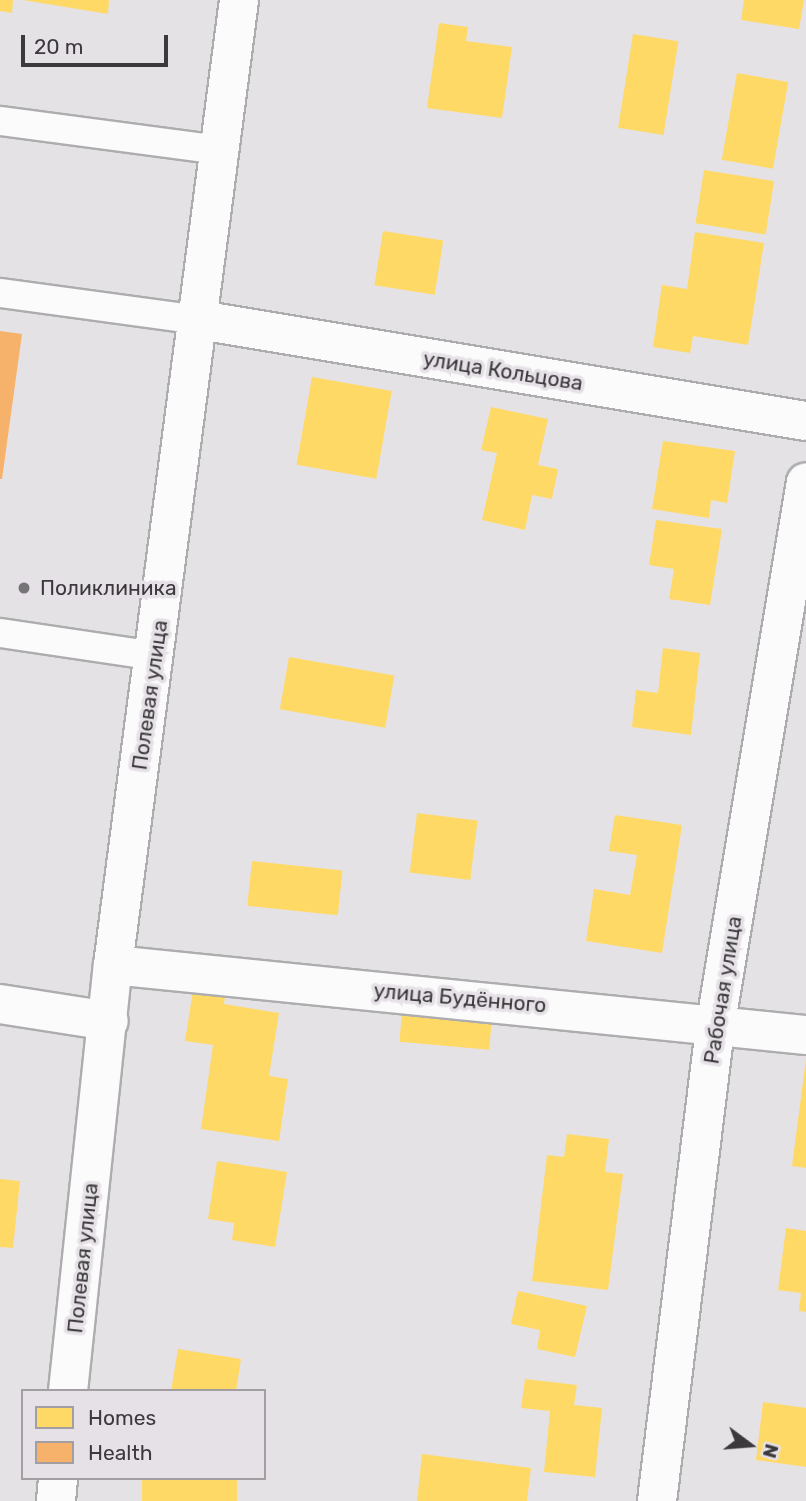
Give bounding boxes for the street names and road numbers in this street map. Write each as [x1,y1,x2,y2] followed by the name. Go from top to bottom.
[421,346,585,396] street label: улица Кольцова
[127,618,173,772] street label: Полевая улица
[699,914,747,1066] street label: Рабочая улица
[373,978,547,1018] street label: улица Будённого
[63,1182,103,1334] street label: Полевая улица

